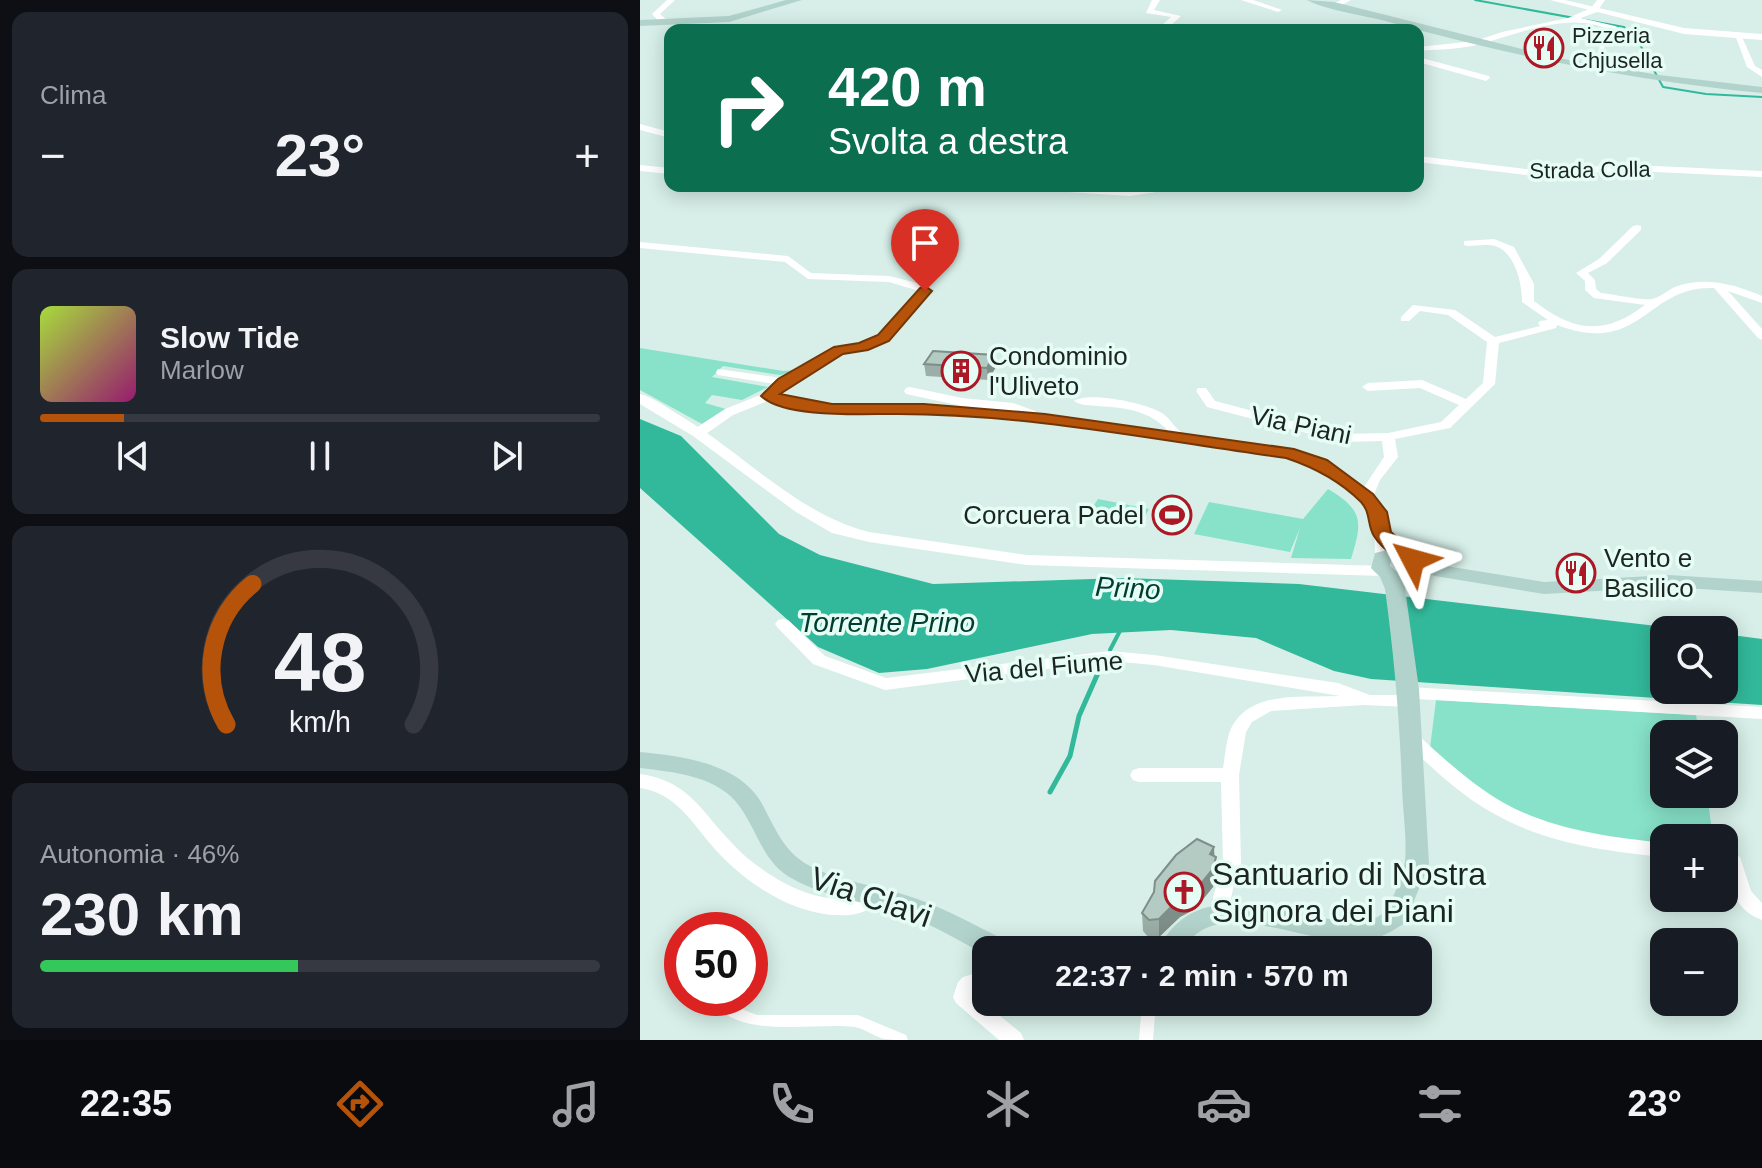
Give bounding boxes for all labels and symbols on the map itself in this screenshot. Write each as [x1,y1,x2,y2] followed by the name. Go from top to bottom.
[1572,23,1663,73] place label: Pizzeria Chjusella
[1523,27,1565,69] restaurant icon: Pizzeria Chjusella
[1529,156,1651,184] street label: Strada Colla
[891,209,959,291] pin
[989,341,1128,401] place label: Condominio l'Uliveto
[940,350,982,392] building icon: Condominio l'Uliveto
[1248,400,1354,450] street label: Via Piani
[1151,494,1193,536] sports icon: Corcuera Padel
[963,500,1144,530] place label: Corcuera Padel
[1371,518,1455,602] position arrow
[1604,543,1694,603] place label: Vento e Basilico
[1555,552,1597,594] restaurant icon: Vento e Basilico
[1095,571,1161,605] water label: Prino
[799,607,975,638] water label: Torrente Prino
[964,645,1124,689] street label: Via del Fiume
[1212,856,1486,929] place label: Santuario di Nostra Signora dei Piani
[806,860,936,934] street label: Via Clavi
[1163,871,1205,913] church icon: Santuario di Nostra Signora dei Piani
[664,912,768,1016] speed limit sign: 50

